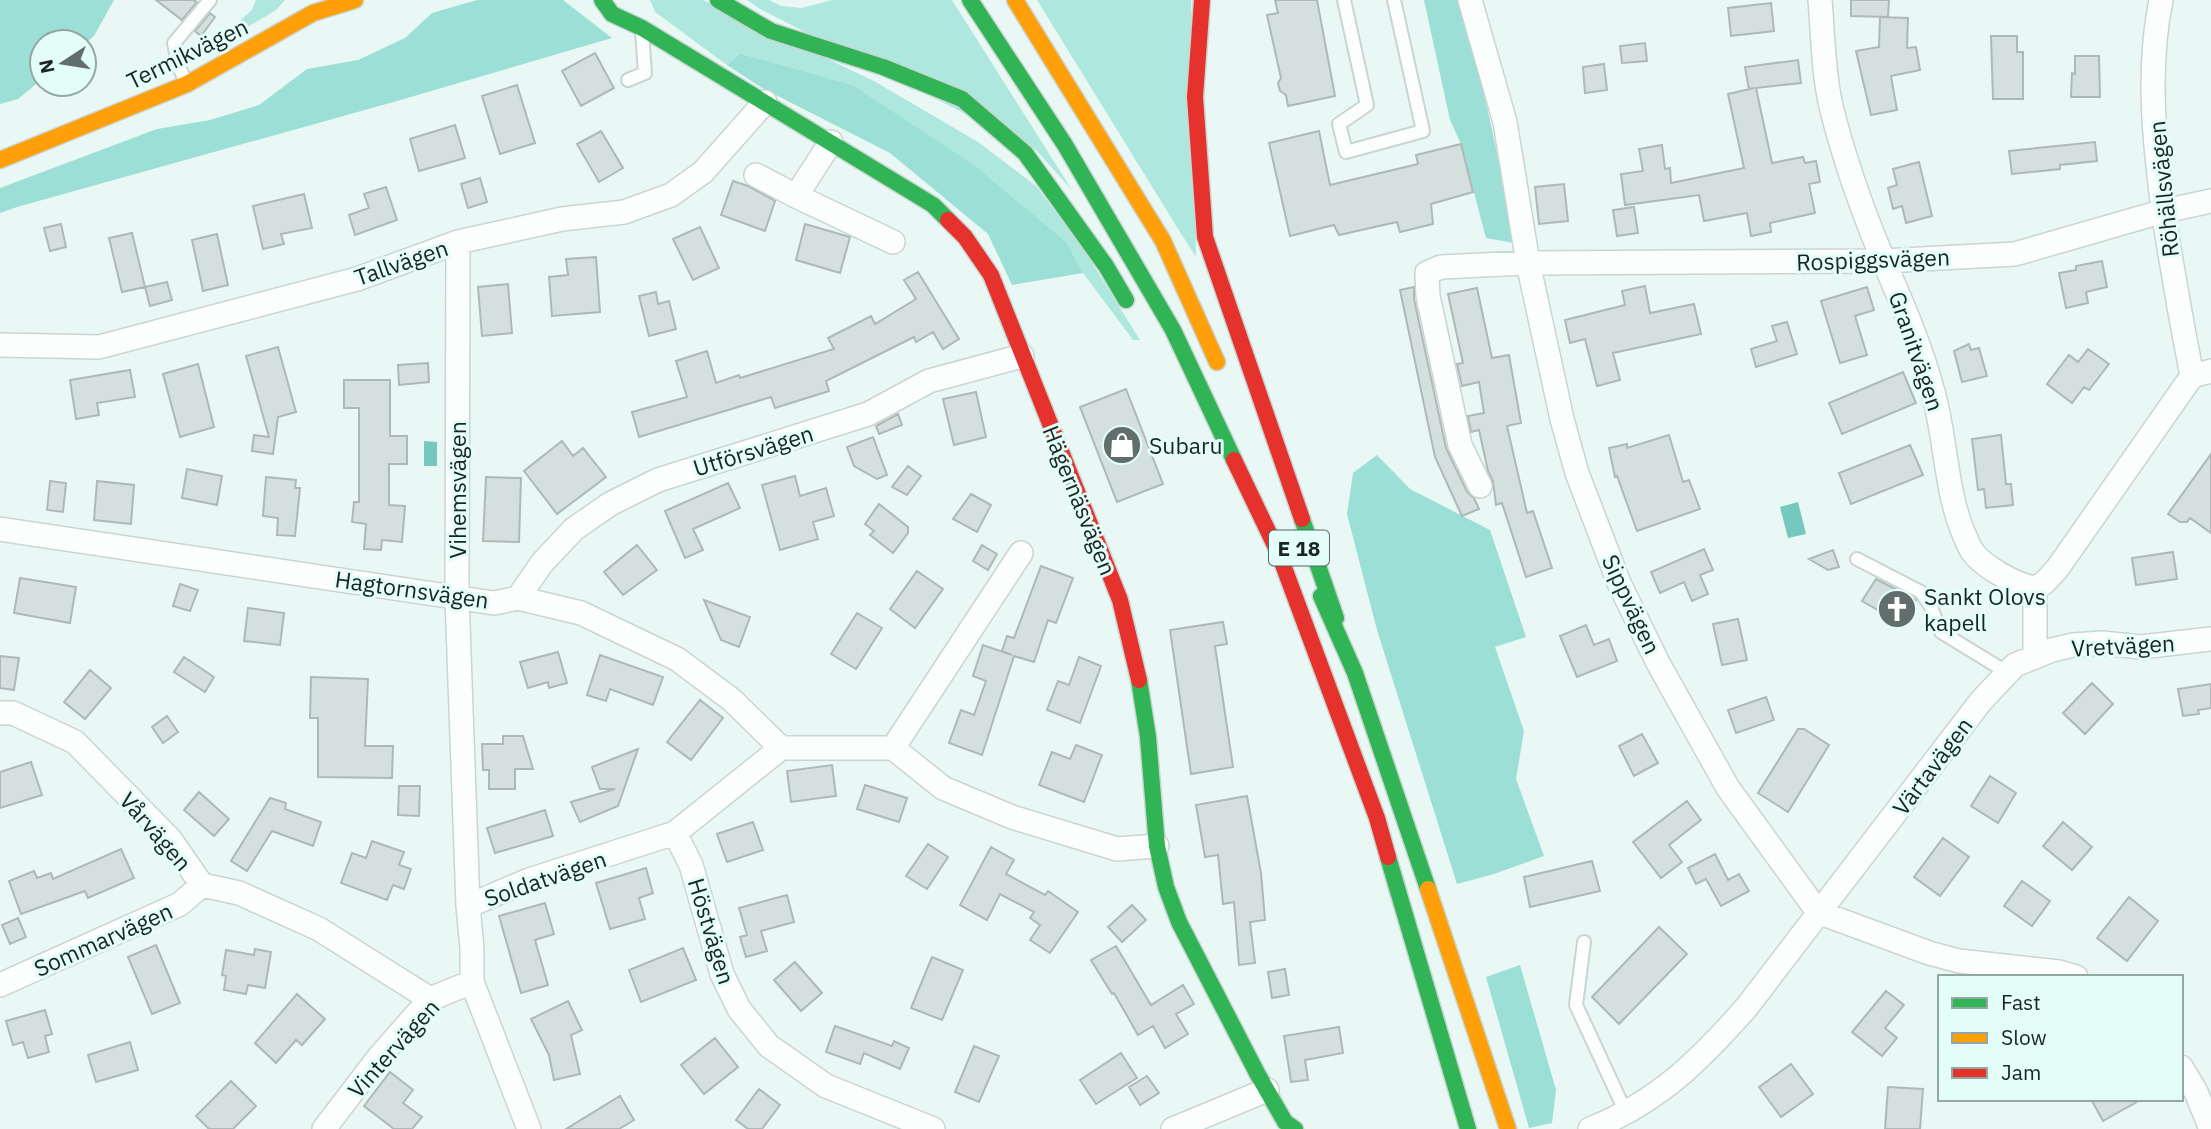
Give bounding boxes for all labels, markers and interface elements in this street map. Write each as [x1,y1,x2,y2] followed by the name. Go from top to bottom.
[121,11,253,95] street label: Termikvägen
[28,28,98,98] north arrow
[33,57,60,76] text: N
[2141,119,2185,259] street label: Röhällsvägen
[350,232,452,292] street label: Tallvägen
[1796,241,1950,277] street label: Rospiggsvägen
[1883,287,1951,415] street label: Granitvägen
[689,418,817,482] street label: Utförsvägen
[442,421,472,559] street label: Vihemsvägen
[1036,421,1124,579] street label: Hägernäsvägen
[1101,424,1143,466] shop icon: Subaru
[1149,430,1223,460] place label: Subaru
[1269,530,1329,566] road number: E 18
[1596,549,1668,659] street label: Sippvägen
[333,563,491,615] street label: Hagtornsvägen
[1924,581,2046,637] place label: Sankt Olovs kapell
[1876,588,1918,630] church icon: Sankt Olovs kapell
[2070,627,2176,663] street label: Vretvägen
[1885,711,1979,821] street label: Värtavägen
[113,785,199,877] street label: Vårvägen
[480,843,610,913] street label: Soldatvägen
[682,874,742,988] street label: Höstvägen
[29,895,177,983] street label: Sommarvägen
[1938,975,2183,1101] legend
[2001,988,2041,1016] text: Fast
[341,992,445,1104] street label: Vintervägen
[2001,1023,2047,1051] text: Slow
[2001,1058,2041,1086] text: Jam

